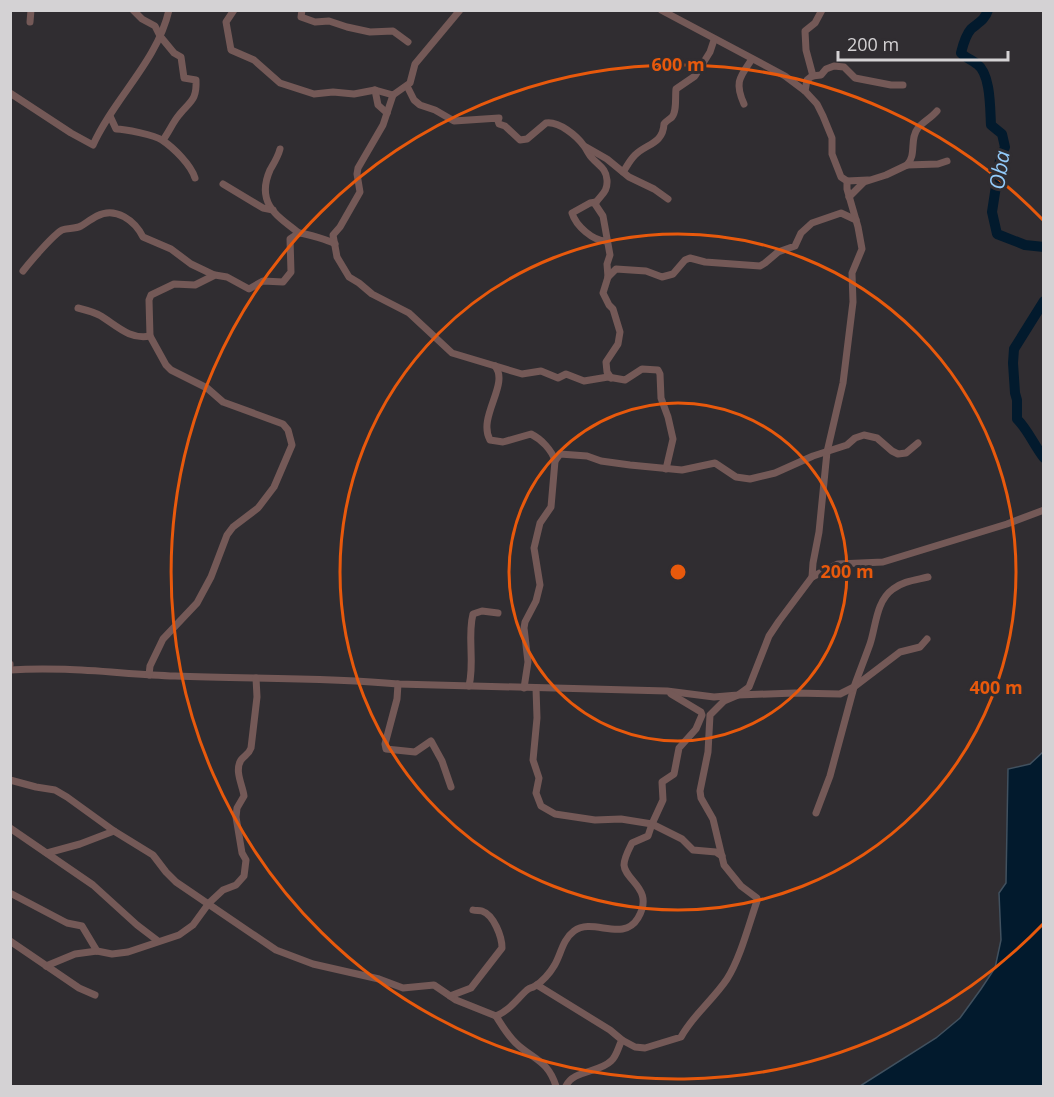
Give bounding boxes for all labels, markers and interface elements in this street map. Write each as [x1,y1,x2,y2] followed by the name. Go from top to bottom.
[838,24,1008,62] scale bar
[847,32,899,56] text: 200 m
[651,52,705,76] text: 600 m
[982,148,1016,192] water label: Oba
[820,559,874,583] text: 200 m
[668,562,688,582] centre of rings
[969,675,1023,699] text: 400 m

